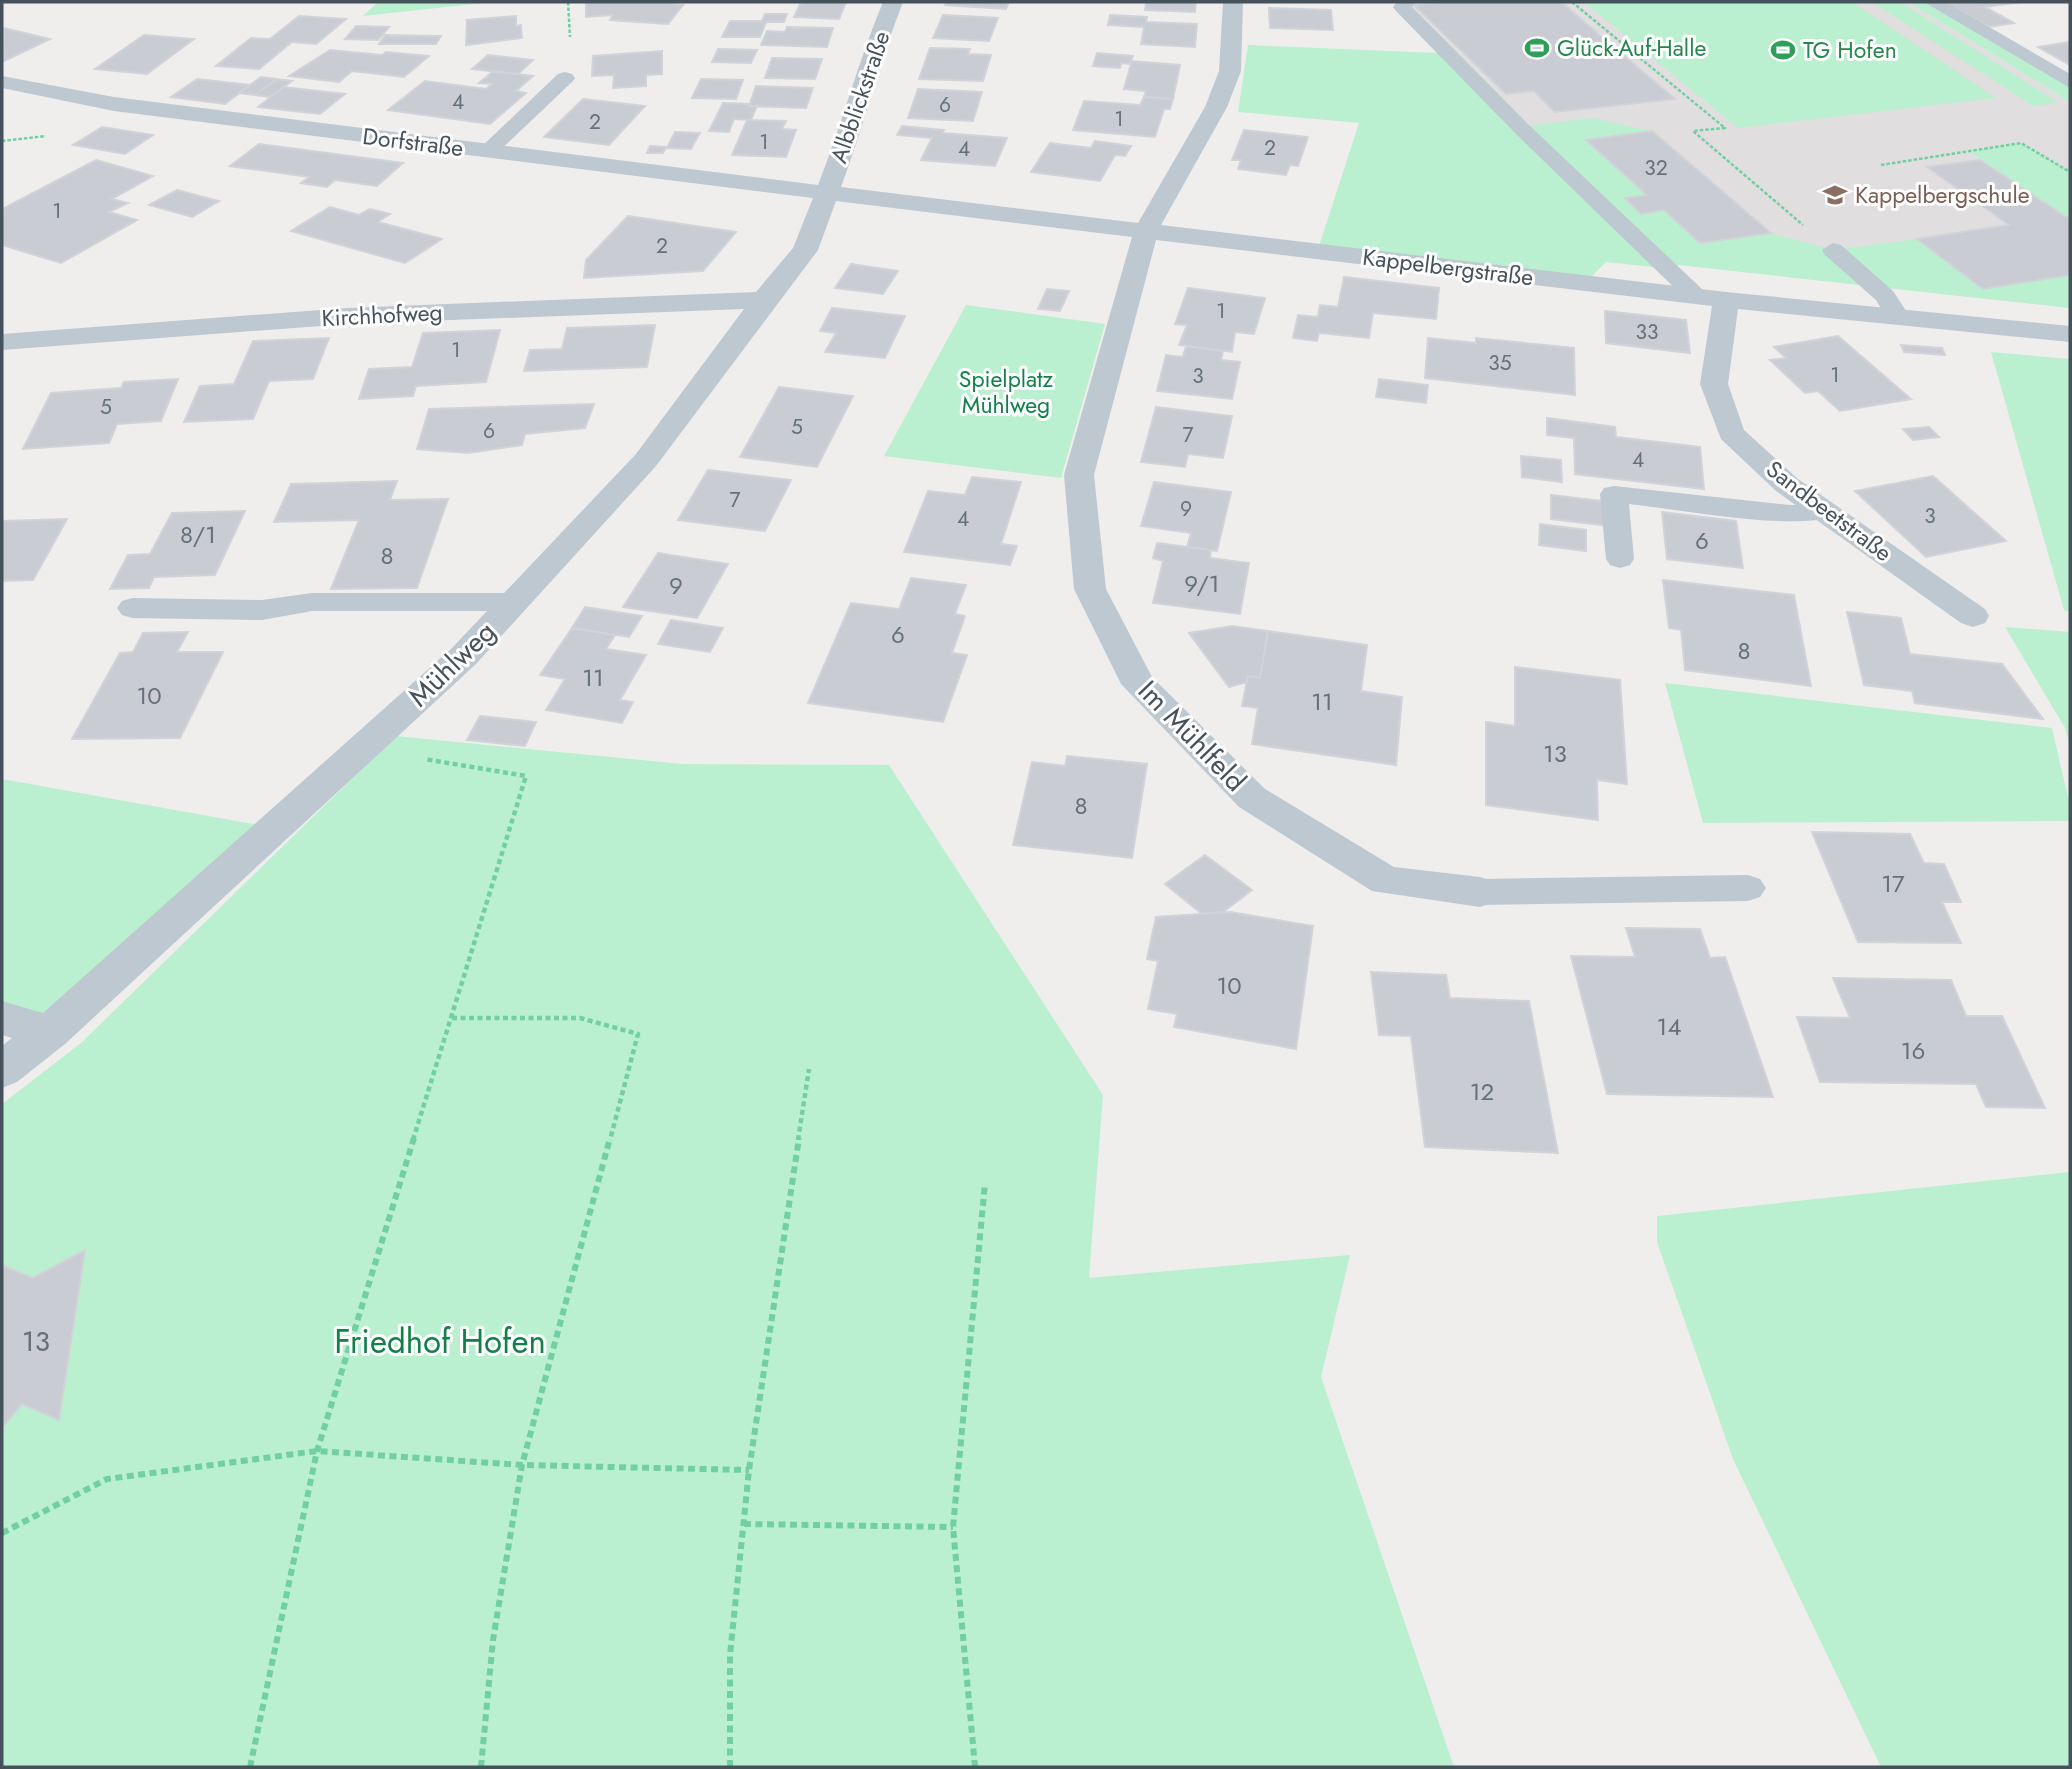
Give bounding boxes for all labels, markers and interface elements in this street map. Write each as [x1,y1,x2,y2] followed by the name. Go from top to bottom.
[822,26,899,168] street label: Albblickstraße
[1557,31,1706,65] place label: Glück-Auf-Halle
[1803,33,1897,67] place label: TG Hofen
[1523,34,1551,62] sports icon: Glück-Auf-Halle
[1769,36,1797,64] sports icon: TG Hofen
[452,87,464,117] house number: 4
[939,90,951,120] house number: 6
[1114,104,1124,134] house number: 1
[589,107,601,137] house number: 2
[361,119,465,165] street label: Dorfstraße
[759,127,769,157] house number: 1
[1264,133,1276,163] house number: 2
[958,134,970,164] house number: 4
[1644,153,1668,183] house number: 32
[1855,178,2030,212] place label: Kappelbergschule
[1821,181,1849,209] school or university icon: Kappelbergschule
[52,196,62,226] house number: 1
[656,231,668,261] house number: 2
[1361,240,1535,294] street label: Kappelbergstraße
[321,295,443,335] street label: Kirchhofweg
[1216,296,1226,326] house number: 1
[1636,317,1658,347] house number: 33
[451,335,461,365] house number: 1
[1488,348,1512,378] house number: 35
[1830,360,1840,390] house number: 1
[1192,361,1204,391] house number: 3
[959,362,1054,422] park label: Spielplatz Mühlweg
[100,392,112,422] house number: 5
[791,412,803,442] house number: 5
[483,416,495,446] house number: 6
[1182,420,1194,450] house number: 7
[1632,445,1644,475] house number: 4
[1759,452,1899,570] street label: Sandbeetstraße
[729,485,741,515] house number: 7
[1180,494,1192,524] house number: 9
[1924,501,1936,531] house number: 3
[957,504,969,534] house number: 4
[180,517,216,552] house number: 8/1
[1695,523,1709,558] house number: 6
[380,538,394,573] house number: 8
[1184,566,1220,601] house number: 9/1
[669,568,683,603] house number: 9
[399,612,505,716] street label: Mühlweg
[891,617,905,652] house number: 6
[1737,633,1751,668] house number: 8
[582,660,604,695] house number: 11
[1128,671,1256,801] street label: Im Mühlfeld
[136,678,162,713] house number: 10
[1311,684,1333,719] house number: 11
[1543,736,1567,771] house number: 13
[1074,788,1088,823] house number: 8
[1881,866,1905,901] house number: 17
[1216,968,1242,1003] house number: 10
[1657,1009,1681,1044] house number: 14
[1901,1033,1925,1068] house number: 16
[1470,1074,1494,1109] house number: 12
[334,1318,546,1365] park label: Friedhof Hofen
[22,1321,50,1362] house number: 13

